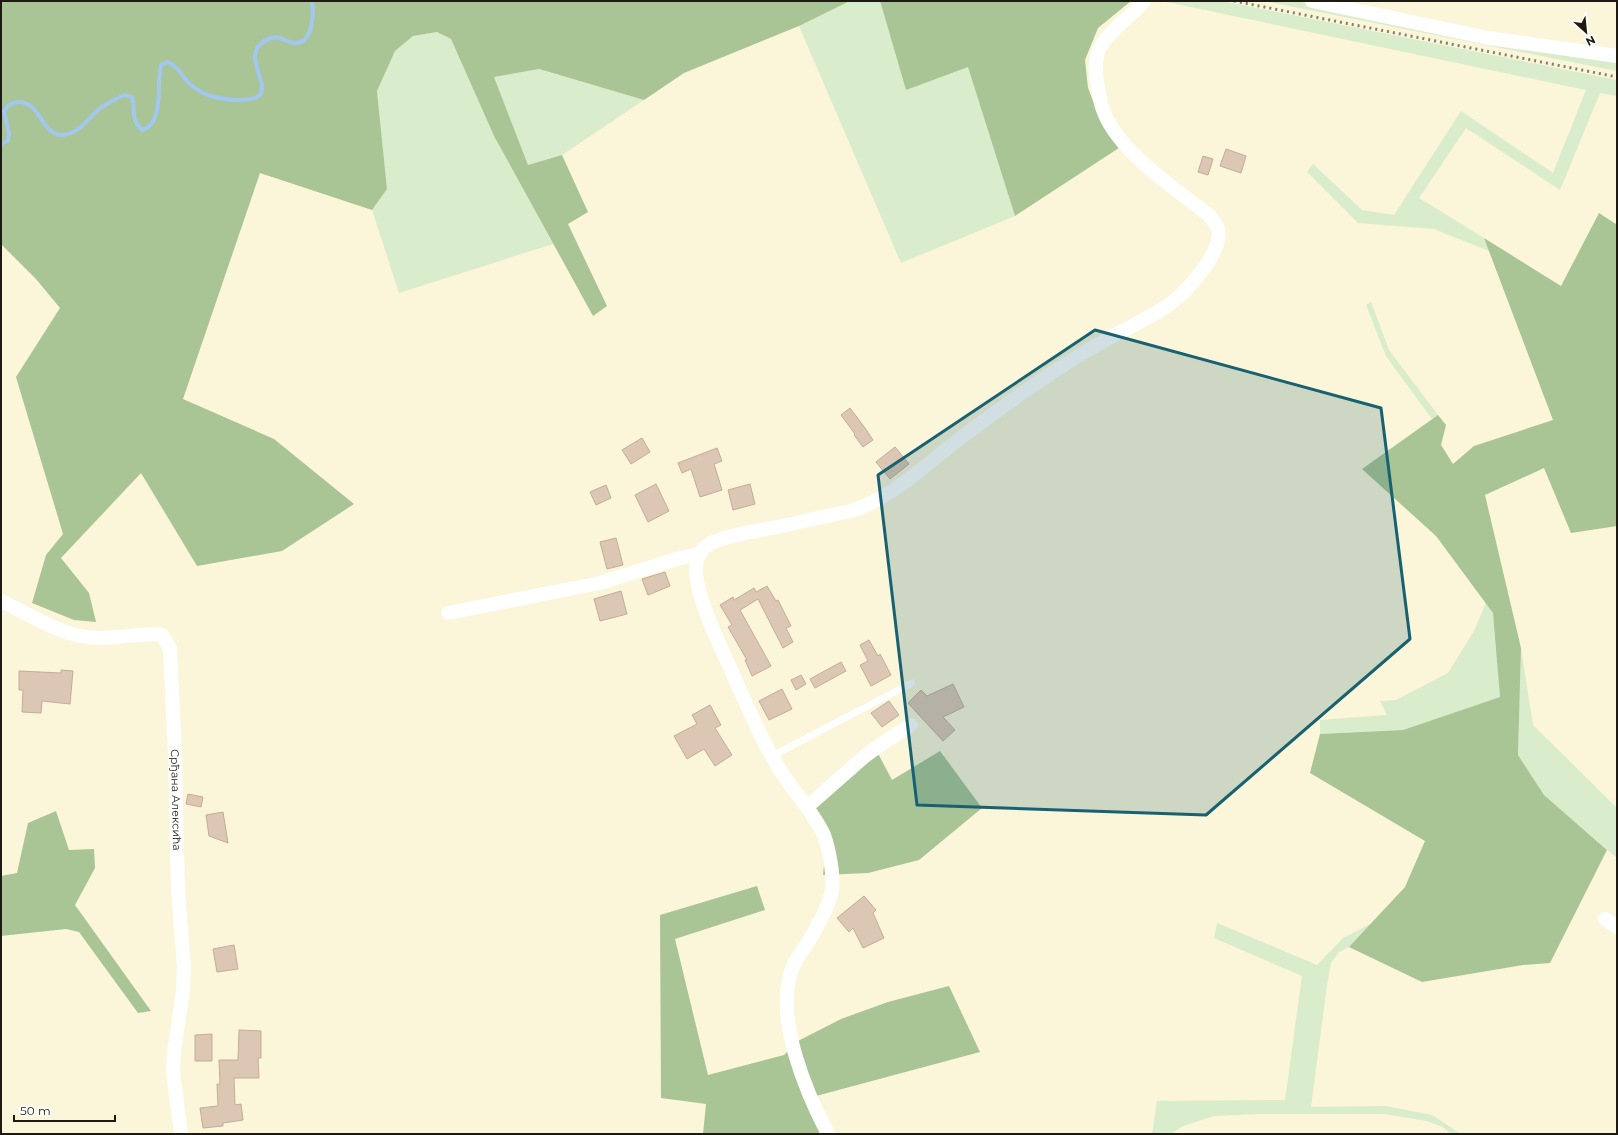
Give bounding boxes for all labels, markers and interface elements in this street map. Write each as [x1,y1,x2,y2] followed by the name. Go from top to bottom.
[1566,12,1606,52] north arrow
[1583,33,1598,49] text: N
[168,749,184,851] street label: Срђана Алексића
[14,1097,115,1123] scale bar
[20,1103,51,1118] text: 50 m

